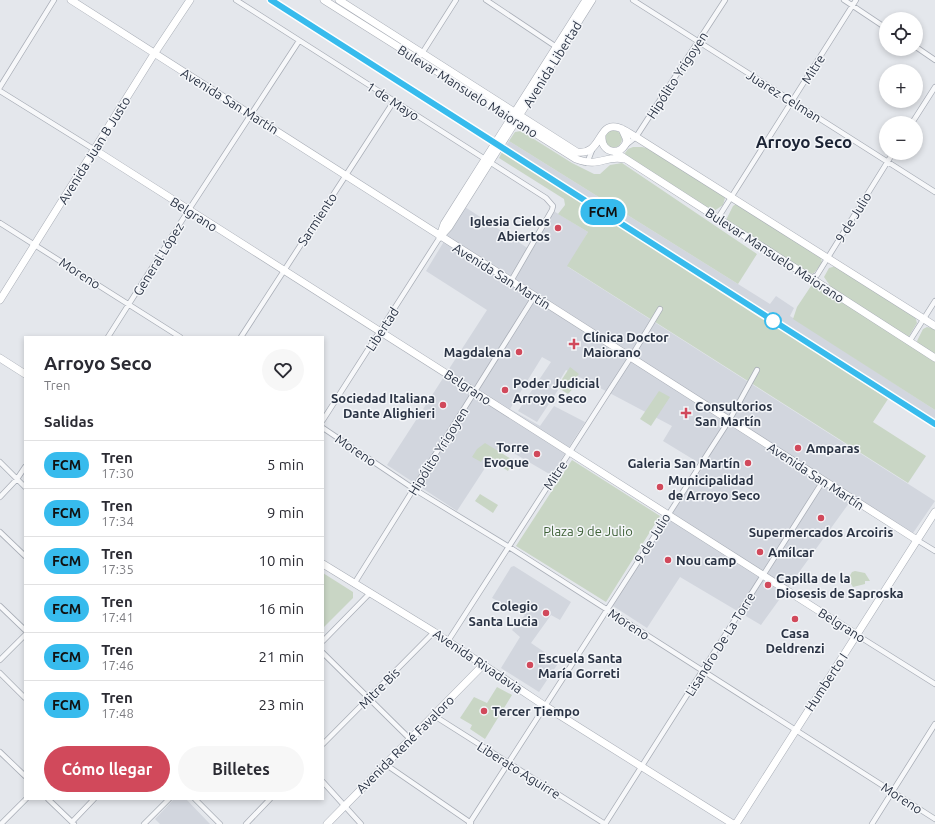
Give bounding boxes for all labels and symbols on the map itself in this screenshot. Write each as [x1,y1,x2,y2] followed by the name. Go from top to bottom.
[520,19,584,109] street label: Avenida Libertad
[644,29,710,121] street label: Hipólito Yrigoyen
[396,42,540,140] street label: Bulevar Mansuelo Maiorano
[799,52,827,86] street label: Mitre
[179,65,281,137] street label: Avenida San Martín
[744,67,824,125] street label: Juarez Celman
[364,79,422,123] street label: 1 de Mayo
[55,94,133,206] street label: Avenida Juan B Justo
[756,132,852,151] district label: Arroyo Seco
[295,190,339,248] street label: Sarmiento
[832,190,874,244] street label: 9 de Julio
[168,194,220,234] street label: Belgrano
[580,199,626,225] line badge: FCM
[703,205,847,305] street label: Bulevar Mansuelo Maiorano
[470,214,550,243] place label: Iglesia Cielos Abiertos
[130,220,186,298] street label: General López
[553,223,563,233] marker: Iglesia Cielos Abiertos
[451,240,553,312] street label: Avenida San Martín
[57,255,103,291] street label: Moreno
[363,305,401,353] street label: Libertad
[764,312,782,330] unlabelled marker
[583,330,669,359] place label: Clínica Doctor Maiorano
[568,338,580,350] marker: Clínica Doctor Maiorano
[444,345,511,359] place label: Magdalena
[514,347,524,357] marker: Magdalena
[442,367,494,407] street label: Belgrano
[513,376,599,405] place label: Poder Judicial Arroyo Seco
[500,385,510,395] marker: Poder Judicial Arroyo Seco
[331,391,435,420] place label: Sociedad Italiana Dante Alighieri
[695,399,772,428] place label: Consultorios San Martín
[438,400,448,410] marker: Sociedad Italiana Dante Alighieri
[405,405,471,497] street label: Hipólito Yrigoyen
[680,407,692,419] marker: Consultorios San Martín
[333,431,379,469] street label: Moreno
[484,440,529,469] place label: Torre Evoque
[765,440,867,512] street label: Avenida San Martín
[806,441,860,455] place label: Amparas
[793,443,803,453] marker: Amparas
[532,449,542,459] marker: Torre Evoque
[627,456,740,470] place label: Galeria San Martín
[541,458,569,492] street label: Mitre
[743,458,753,468] marker: Galeria San Martín
[668,473,760,502] place label: Municipalidad de Arroyo Seco
[655,482,665,492] marker: Municipalidad de Arroyo Seco
[631,511,673,565] street label: 9 de Julio
[816,513,826,523] marker: Supermercados Arcoiris
[543,524,633,538] park label: Plaza 9 de Julio
[749,525,893,539] place label: Supermercados Arcoiris
[768,545,815,559] place label: Amílcar
[755,547,765,557] marker: Amílcar
[676,553,737,567] place label: Nou camp
[663,555,673,565] marker: Nou camp
[776,571,904,600] place label: Capilla de la Diosesis de Saproska
[763,580,773,590] marker: Capilla de la Diosesis de Saproska
[682,590,758,698] street label: Lisandro De La Torre
[468,599,538,628] place label: Colegio Santa Lucia
[816,605,868,645] street label: Belgrano
[606,606,652,642] street label: Moreno
[541,608,551,618] marker: Colegio Santa Lucia
[790,614,800,624] marker: Casa Deldrenzi
[431,626,525,696] street label: Avenida Rivadavia
[765,626,825,655] place label: Casa Deldrenzi
[802,650,850,714] street label: Humberto I
[538,651,622,680] place label: Escuela Santa María Gorreti
[525,660,535,670] marker: Escuela Santa María Gorreti
[356,665,402,711] street label: Mitre Bis
[353,692,457,796] street label: Avenida René Favaloro
[492,704,580,718] place label: Tercer Tiempo
[479,706,489,716] marker: Tercer Tiempo
[475,739,563,801] street label: Liberato Aguirre
[879,780,925,816] street label: Moreno

